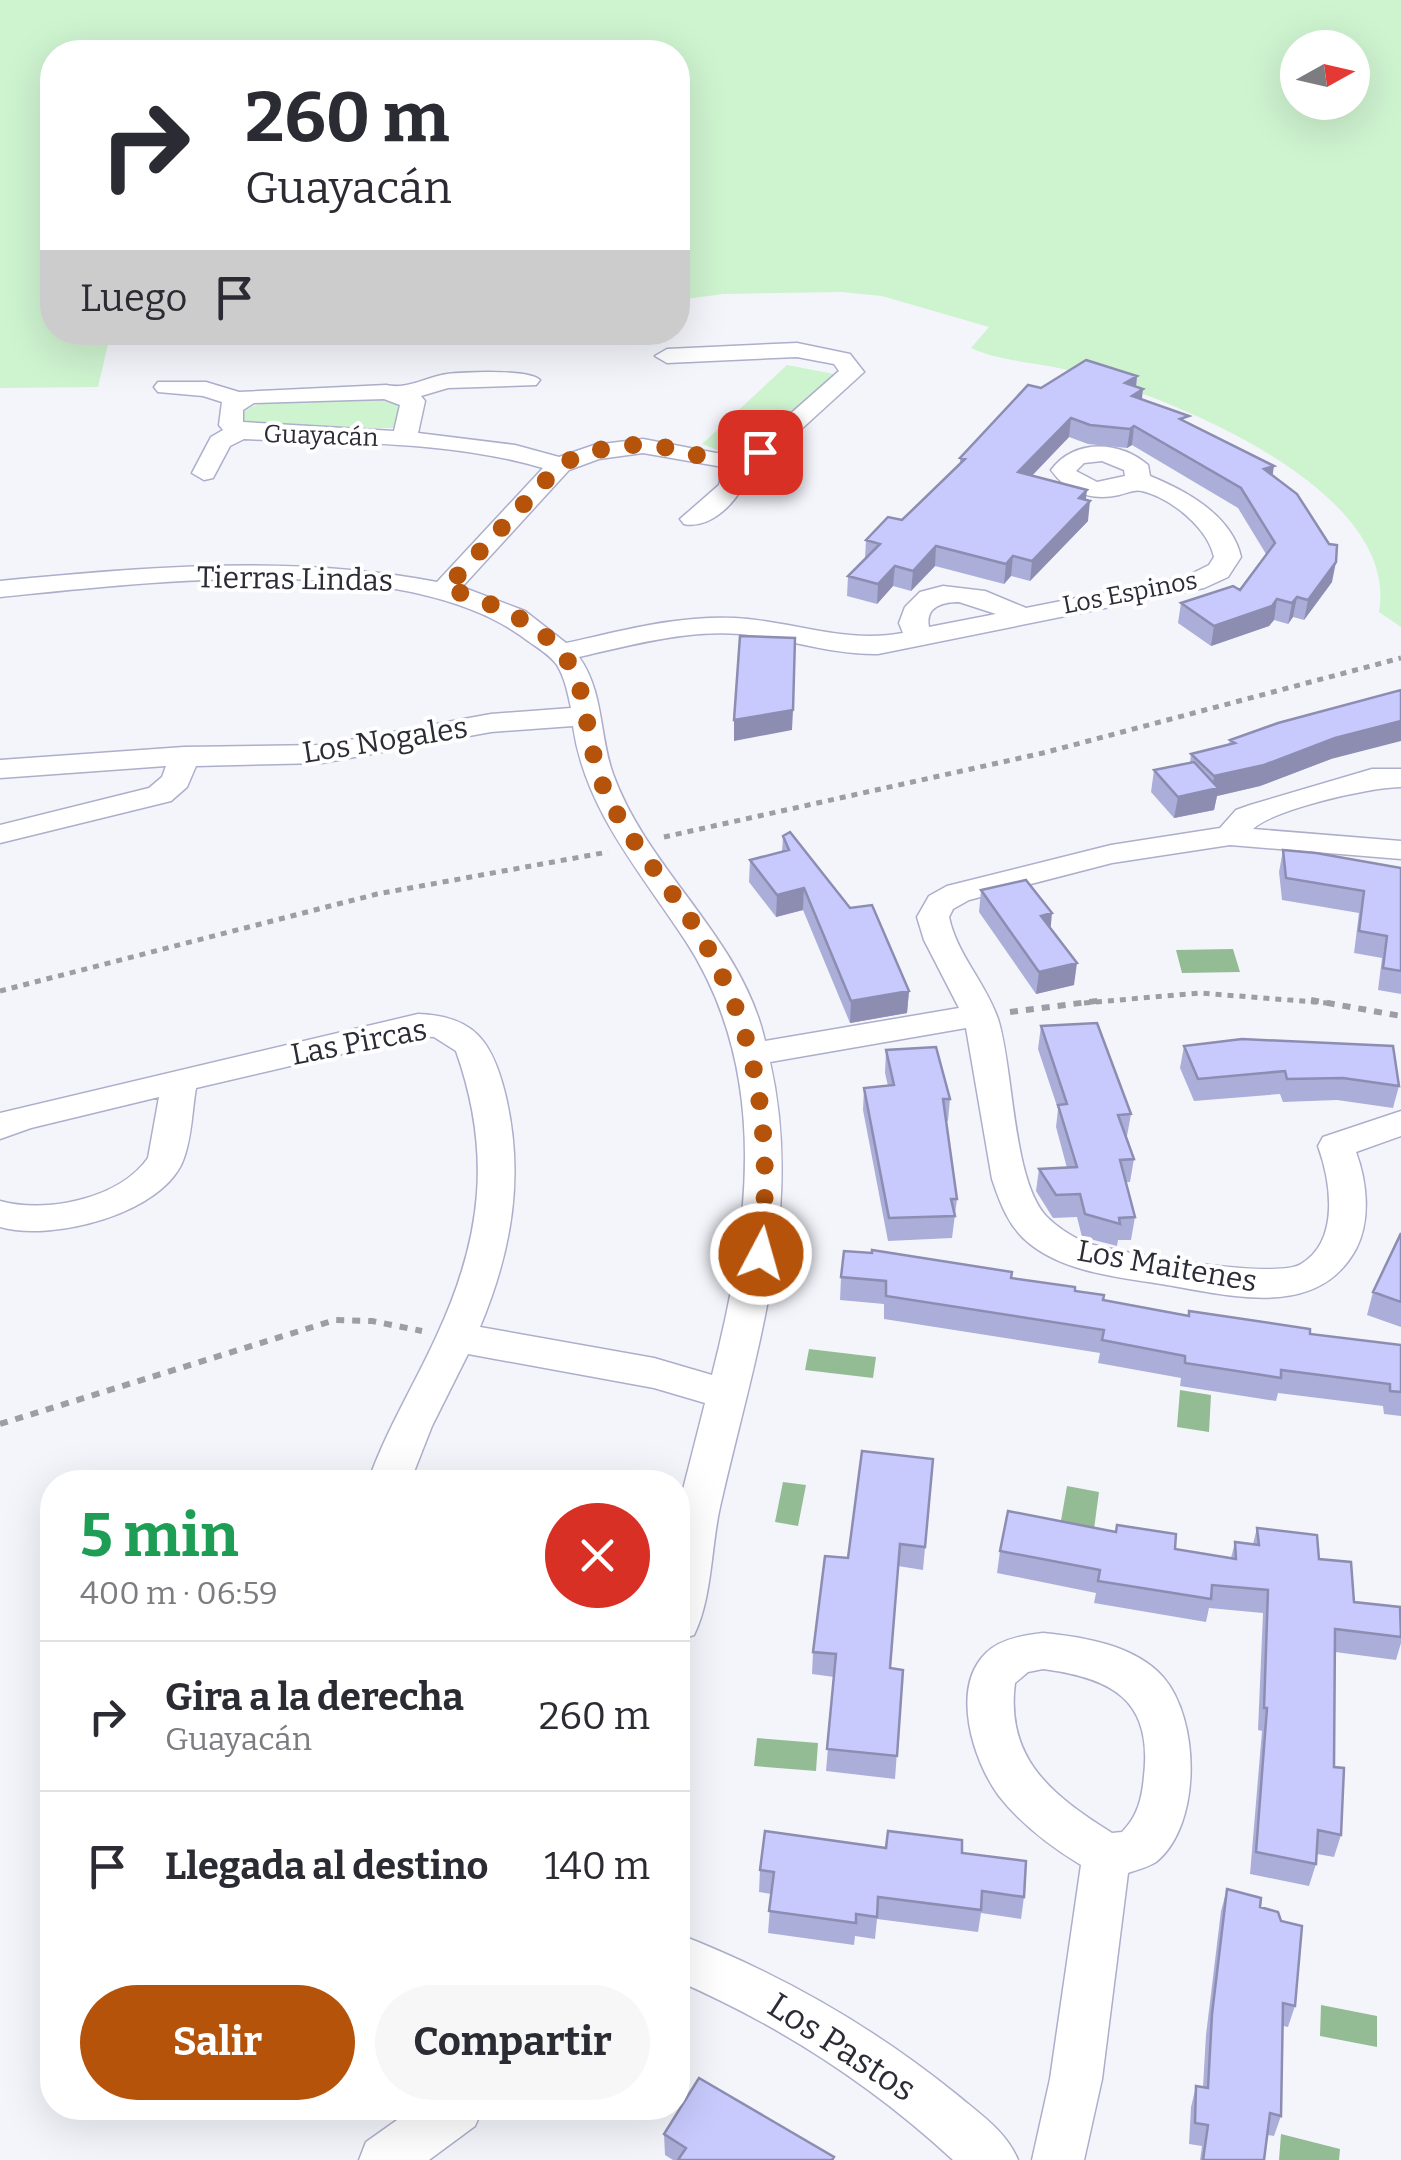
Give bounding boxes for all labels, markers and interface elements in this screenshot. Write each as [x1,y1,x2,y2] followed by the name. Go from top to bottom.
[1280,30,1370,120] north arrow
[1280,30,1370,120] map controls
[245,76,450,160] text: 260 m
[80,80,210,210] icon: right
[245,161,452,215] text: Guayacán
[207,270,262,325] icon: arrive
[80,275,187,321] text: Luego
[718,410,803,495] pin
[263,419,379,453] street label: Guayacán
[733,425,788,480] icon: arrive
[197,559,393,599] street label: Tierras Lindas
[1060,565,1200,621] street label: Los Espinos
[300,709,470,771] street label: Los Nogales
[288,1011,430,1073] street label: Las Pircas
[709,1202,813,1306] position arrow
[1074,1232,1260,1300] street label: Los Maitenes
[80,1500,239,1572] text: 5 min
[545,1503,650,1608] button: close
[80,1574,278,1612] text: 400 m · 06:59
[165,1674,464,1720] text: Gira a la derecha
[80,1689,135,1744] icon: right
[539,1693,650,1739] text: 260 m
[165,1720,312,1758] text: Guayacán
[80,1839,135,1894] icon: arrive
[165,1843,488,1889] text: Llegada al destino
[544,1843,650,1889] text: 140 m
[760,1984,924,2110] street label: Los Pastos
[80,1985,355,2100] button: Salir
[375,1985,650,2100] button: Compartir

